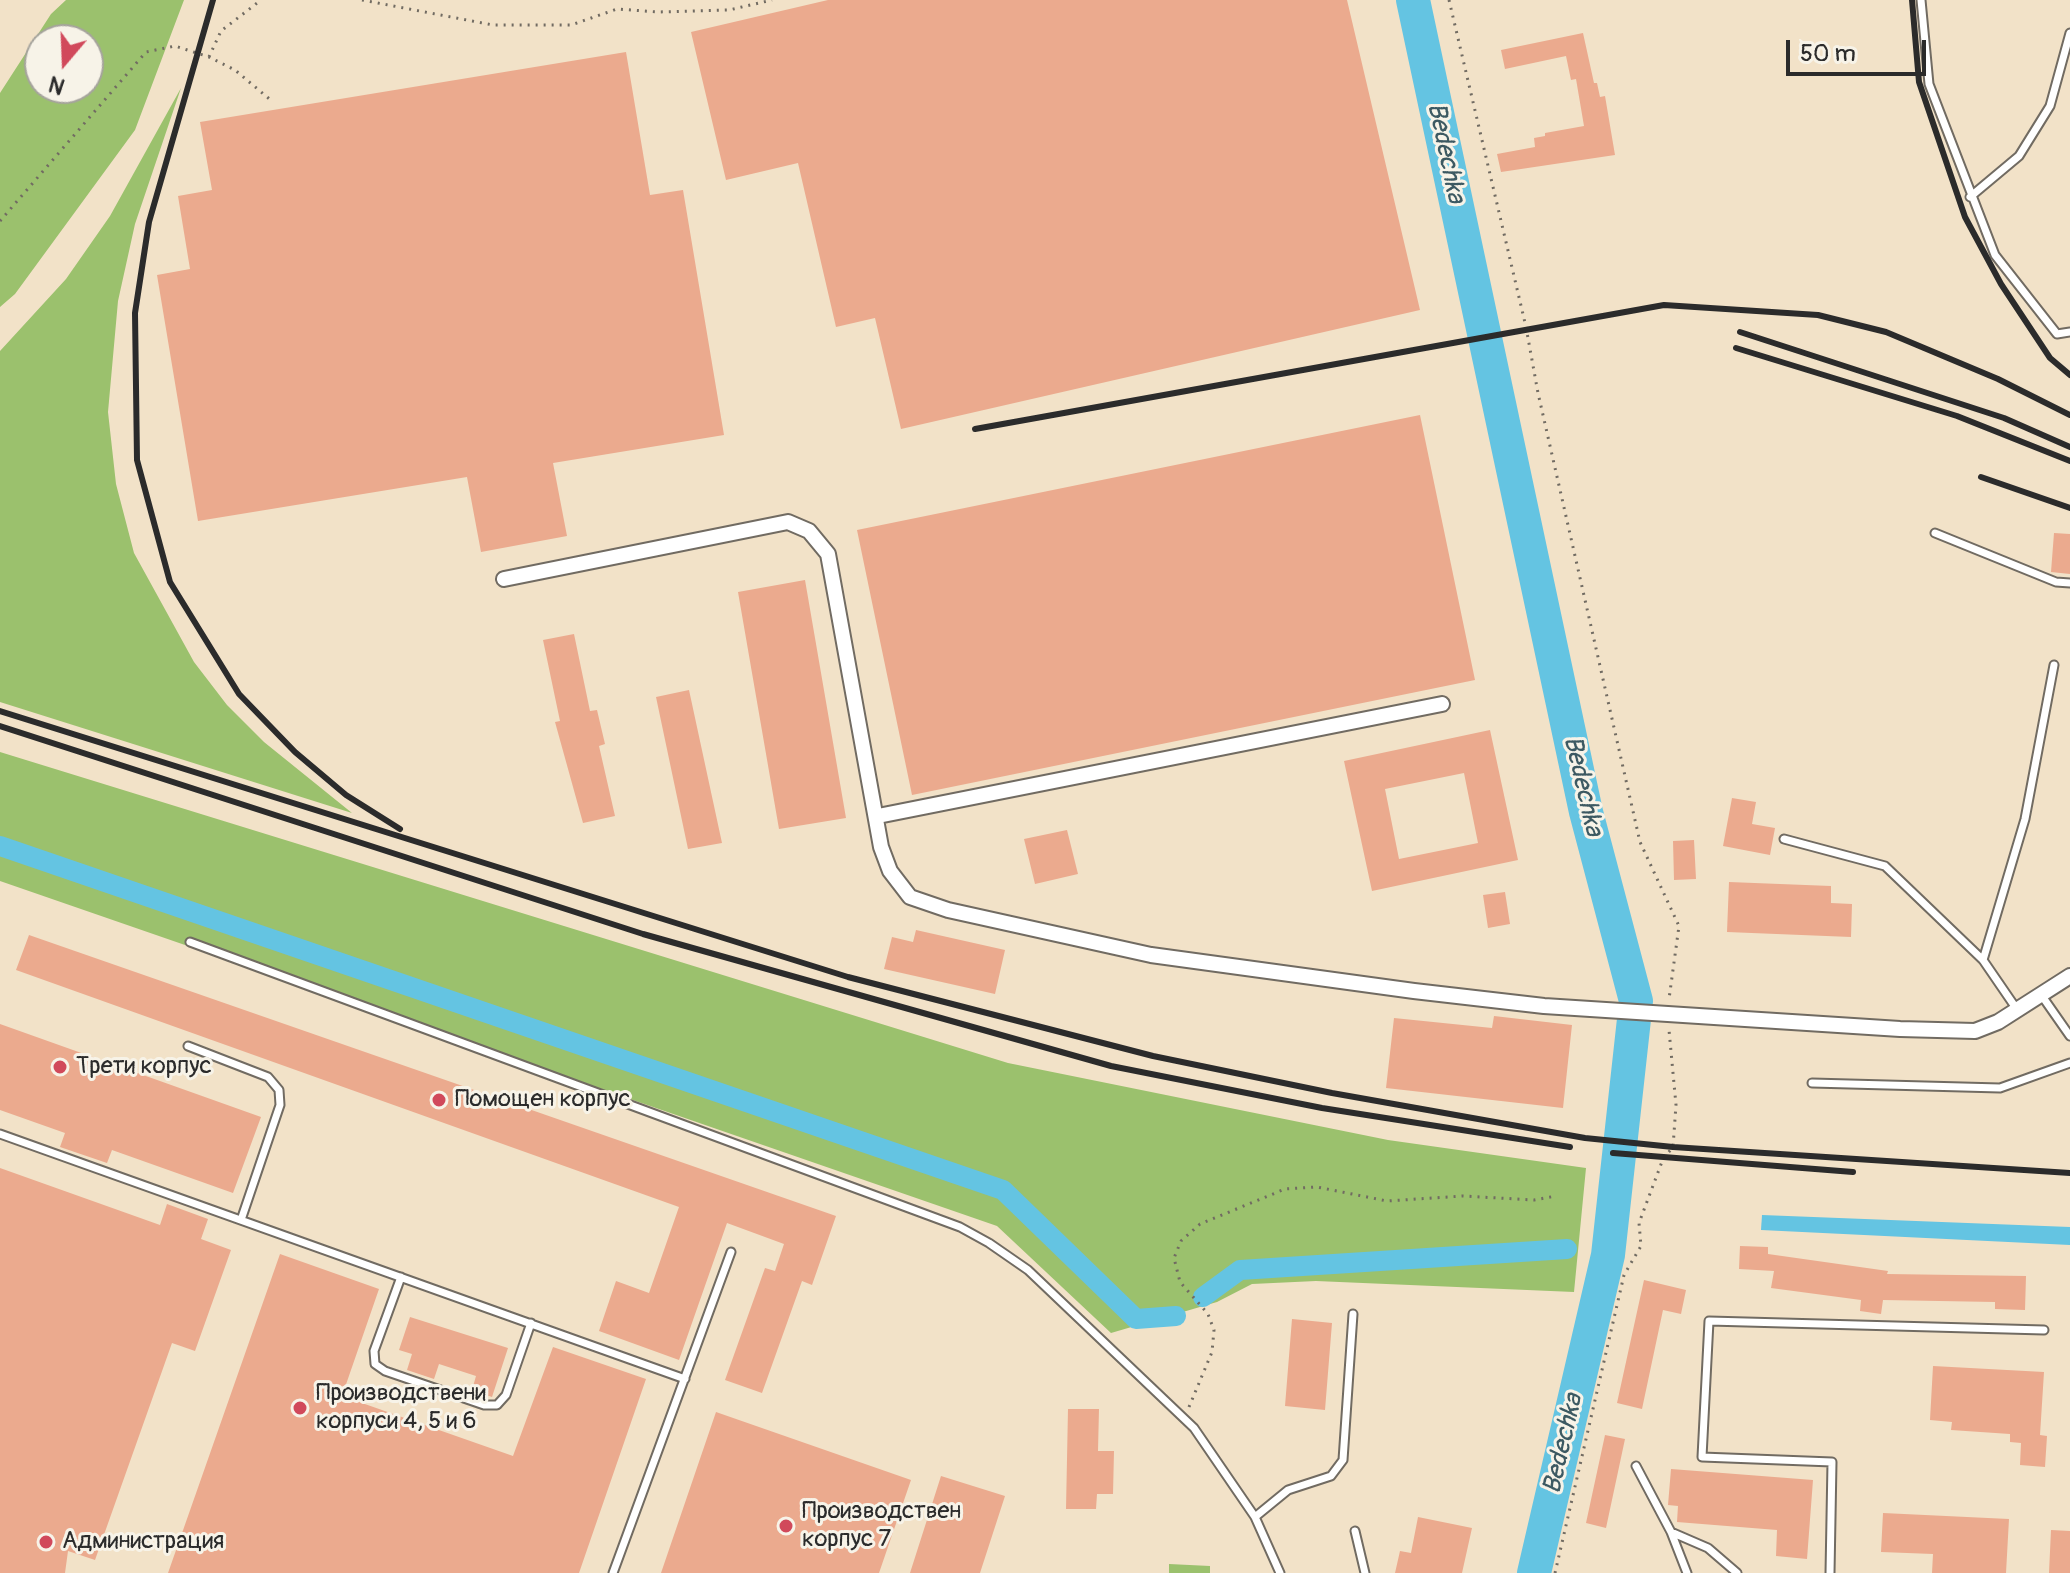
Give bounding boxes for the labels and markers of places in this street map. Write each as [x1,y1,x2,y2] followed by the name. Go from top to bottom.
[76,1053,212,1081] place label: Трети корпус
[51,1058,69,1076] marker: Трети корпус
[455,1086,631,1114] place label: Помощен корпус
[430,1091,448,1109] marker: Помощен корпус
[316,1380,486,1436] place label: Производствени корпуси 4, 5 и 6
[291,1399,309,1417] marker: Производствени корпуси 4, 5 и 6
[802,1498,961,1554] place label: Производствeн корпус 7
[777,1517,795,1535] marker: Производствeн корпус 7
[62,1528,224,1556] place label: Администрация
[37,1533,55,1551] marker: Администрация

